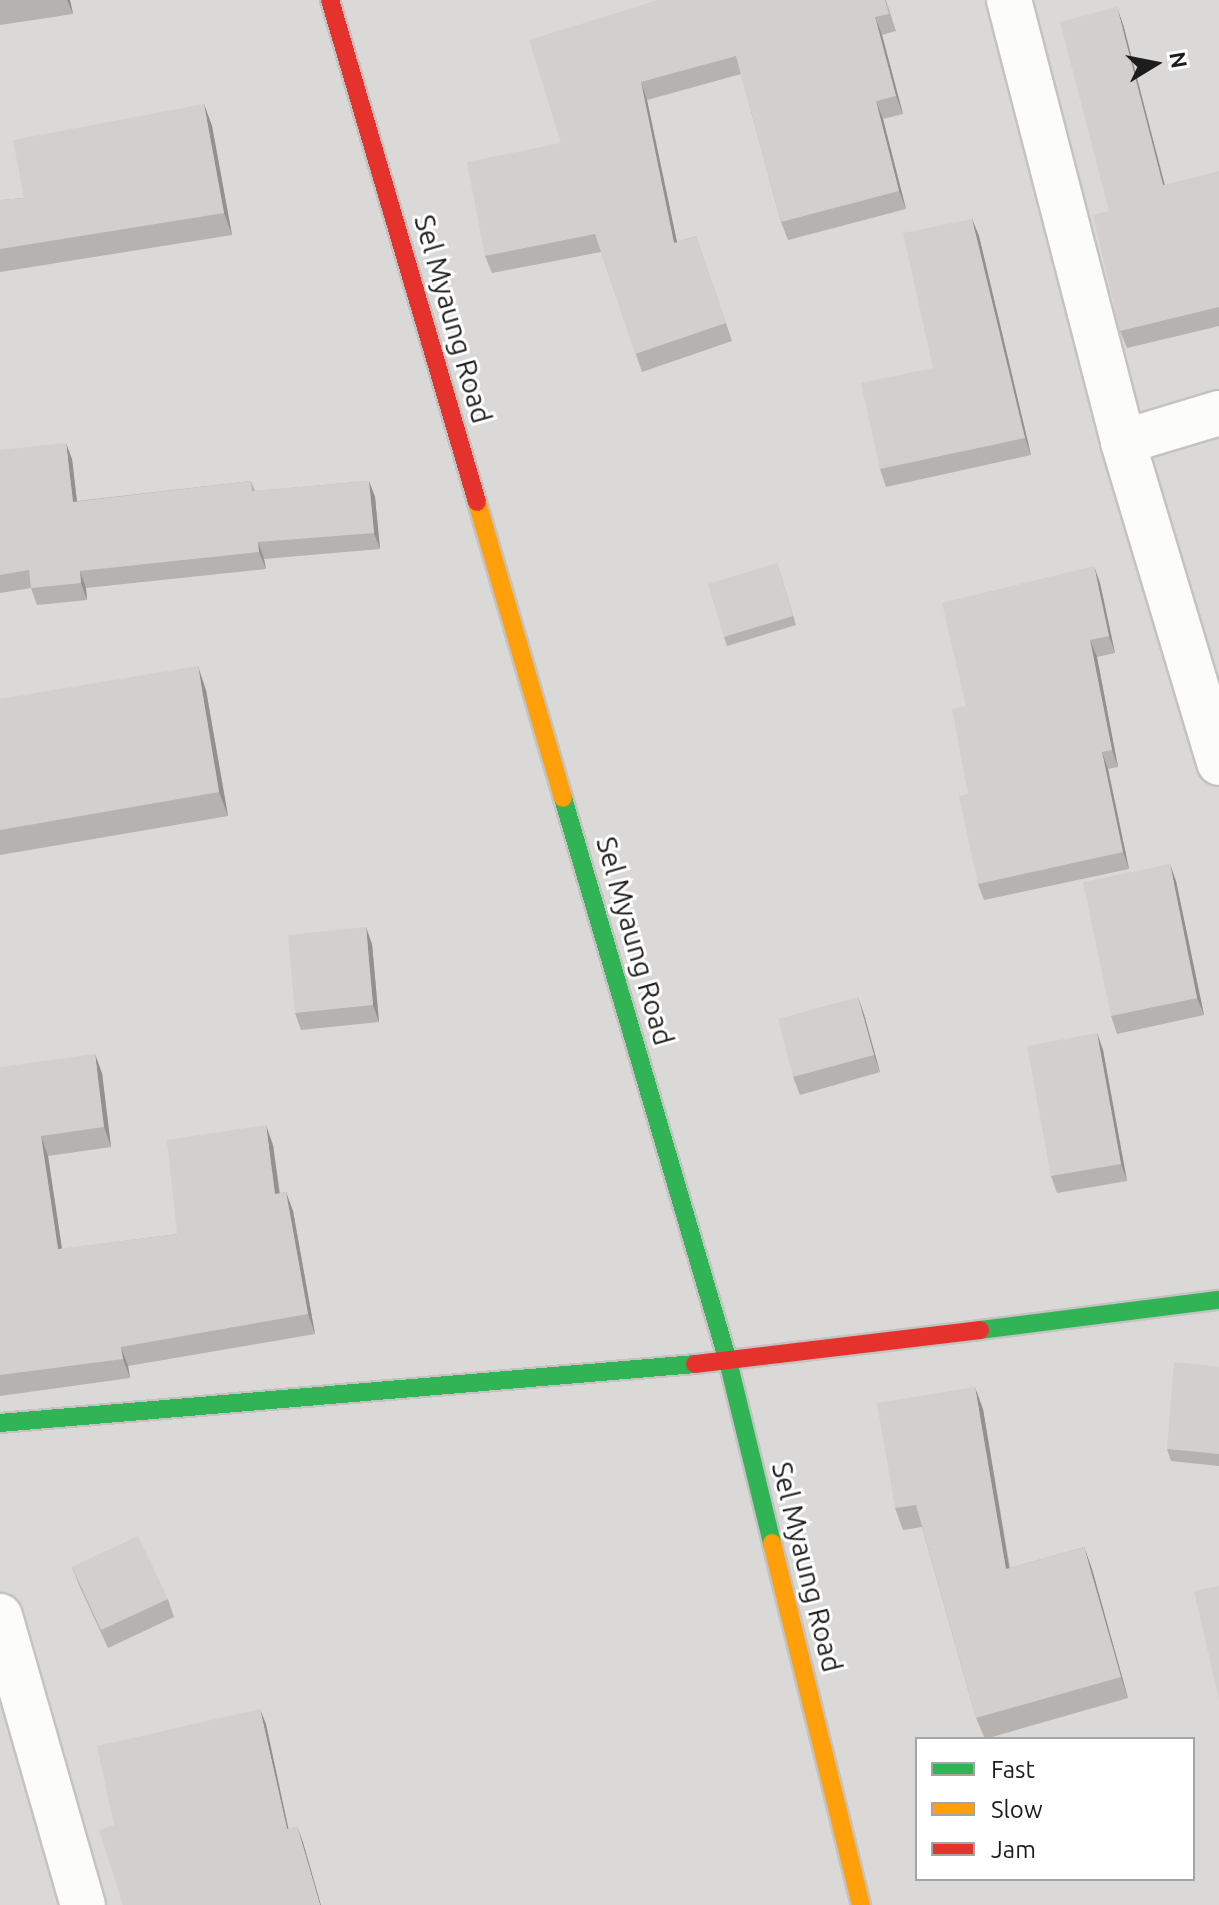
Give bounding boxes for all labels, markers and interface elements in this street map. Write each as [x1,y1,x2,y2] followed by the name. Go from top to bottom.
[1115,24,1195,104] north arrow
[1165,49,1193,70] text: N
[407,211,499,427] street label: Sel Myaung Road
[589,833,681,1049] street label: Sel Myaung Road
[765,1459,849,1675] street label: Sel Myaung Road
[915,1737,1195,1881] legend
[991,1756,1035,1783] text: Fast
[991,1796,1043,1823] text: Slow
[991,1836,1036,1863] text: Jam

